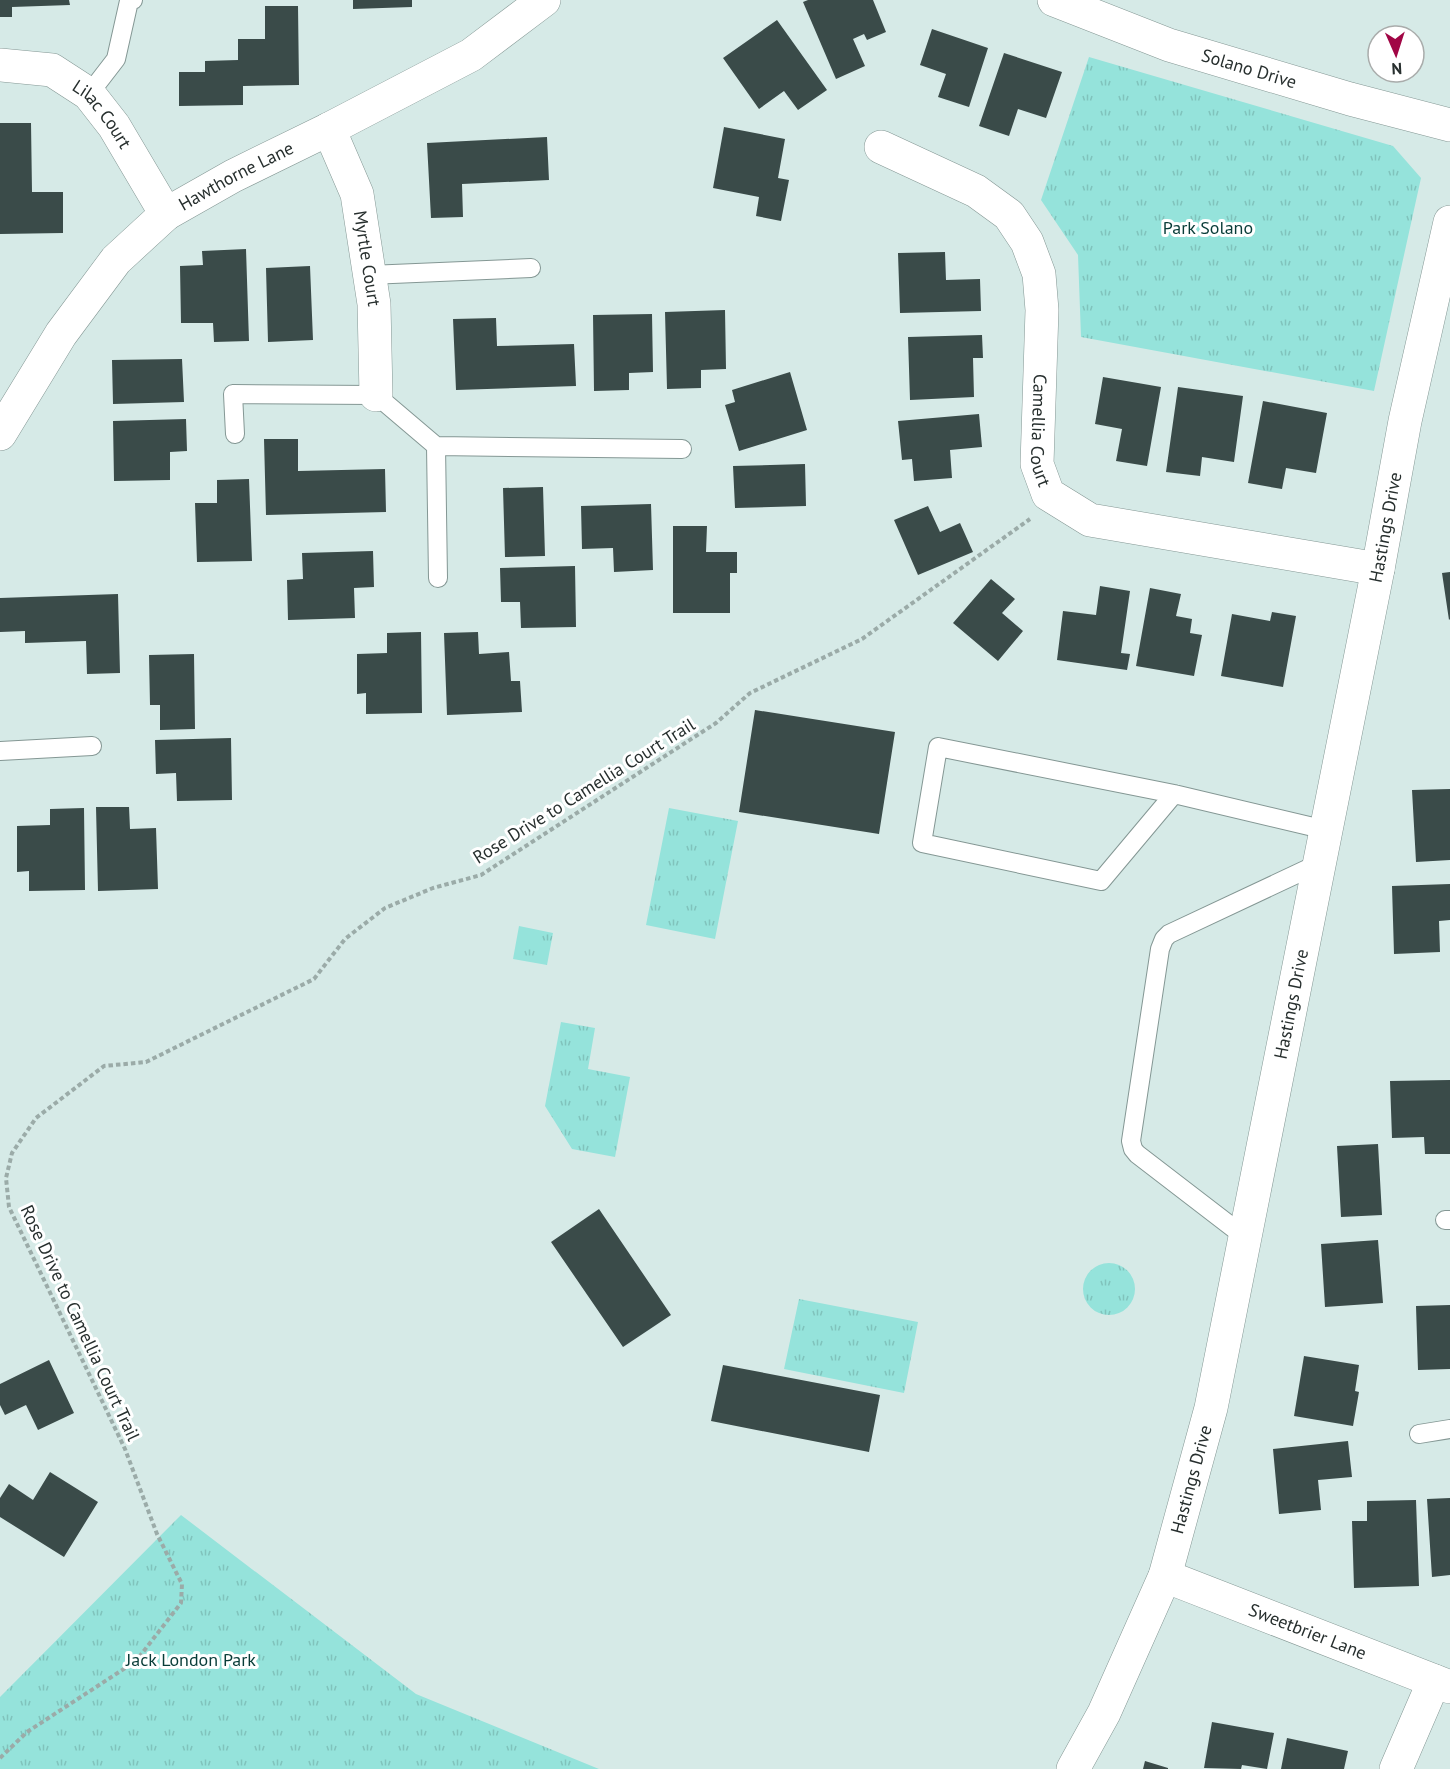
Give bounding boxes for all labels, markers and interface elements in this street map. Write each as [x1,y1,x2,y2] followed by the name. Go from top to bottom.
[1366,24,1426,84] north arrow
[1199,43,1299,93] street label: Solano Drive
[1391,59,1403,79] text: N
[68,74,137,153] street label: Lilac Court
[174,136,297,216] street label: Hawthorne Lane
[349,209,386,308] street label: Myrtle Court
[1163,216,1253,239] park label: Park Solano
[1026,374,1056,490] street label: Camellia Court
[1364,470,1406,584] street label: Hastings Drive
[468,712,700,869] street label: Rose Drive to Camellia Court Trail
[1269,947,1313,1061] street label: Hastings Drive
[16,1201,146,1445] street label: Rose Drive to Camellia Court Trail
[1165,1422,1217,1536] street label: Hastings Drive
[1246,1598,1370,1664] street label: Sweetbrier Lane
[125,1648,256,1671] park label: Jack London Park

